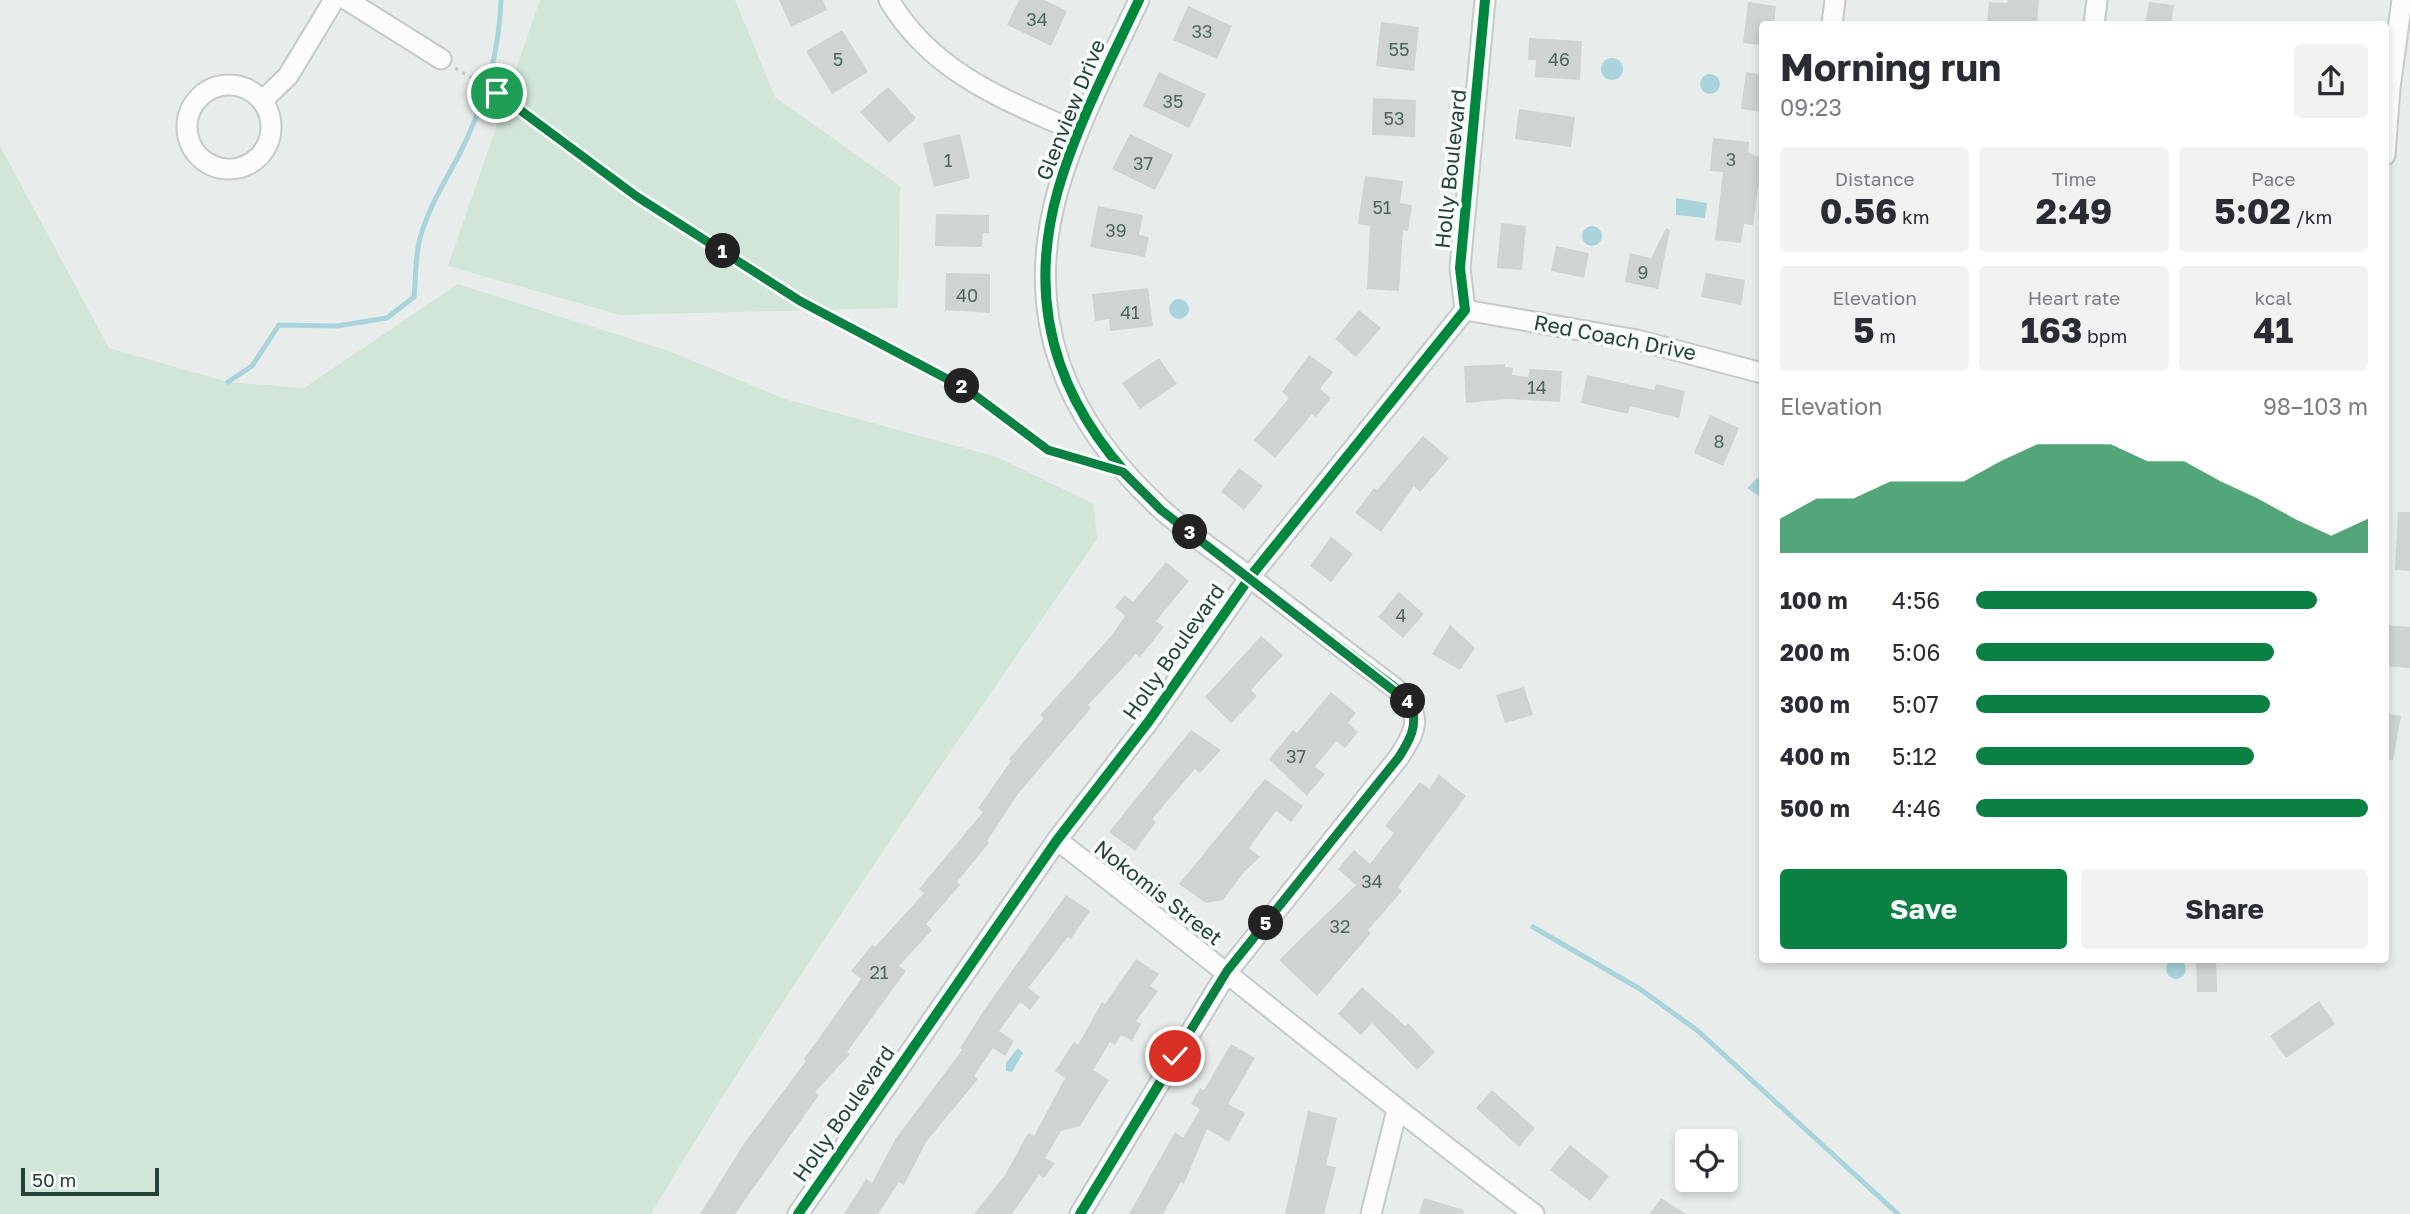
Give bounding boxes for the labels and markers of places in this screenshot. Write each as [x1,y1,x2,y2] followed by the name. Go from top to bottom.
[467,63,527,123] pin
[706,233,740,268] pin: 1
[944,368,979,404] pin: 2
[1172,514,1208,550] pin: 3
[1390,684,1426,718] pin: 4
[1248,906,1284,940] pin: 5
[1145,1026,1205,1086] pin

